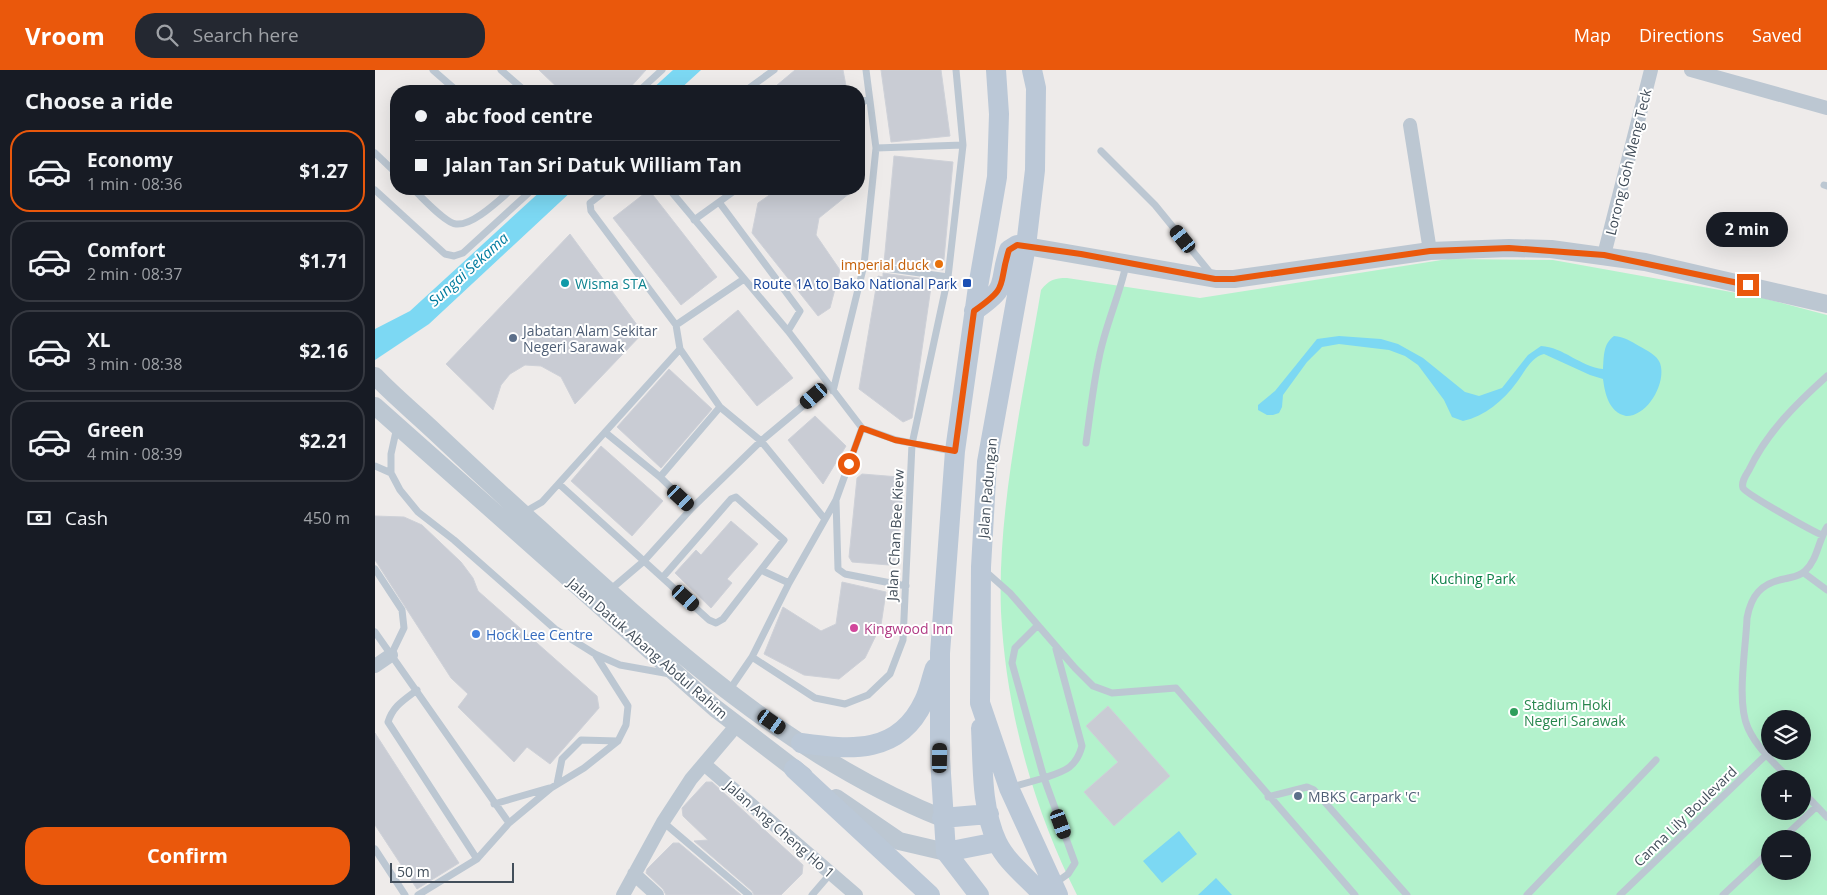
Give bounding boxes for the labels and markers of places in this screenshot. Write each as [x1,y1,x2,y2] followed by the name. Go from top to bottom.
[841,255,930,274] place label: imperial duck
[933,258,945,270] marker: imperial duck
[575,274,647,293] place label: Wisma STA
[753,274,958,293] place label: Route 1A to Bako National Park
[559,277,571,289] marker: Wisma STA
[961,277,973,289] marker: Route 1A to Bako National Park
[521,321,658,356] place label: Jabatan Alam Sekitar Negeri Sarawak
[507,332,519,344] marker: Jabatan Alam Sekitar Negeri Sarawak
[864,619,953,638] place label: Kingwood Inn
[848,622,860,634] marker: Kingwood Inn
[486,625,593,644] place label: Hock Lee Centre
[470,628,482,640] marker: Hock Lee Centre
[1524,695,1626,730] place label: Stadium Hoki Negeri Sarawak
[1508,706,1520,718] marker: Stadium Hoki Negeri Sarawak
[1308,787,1420,806] place label: MBKS Carpark 'C'
[1292,790,1304,802] marker: MBKS Carpark 'C'

